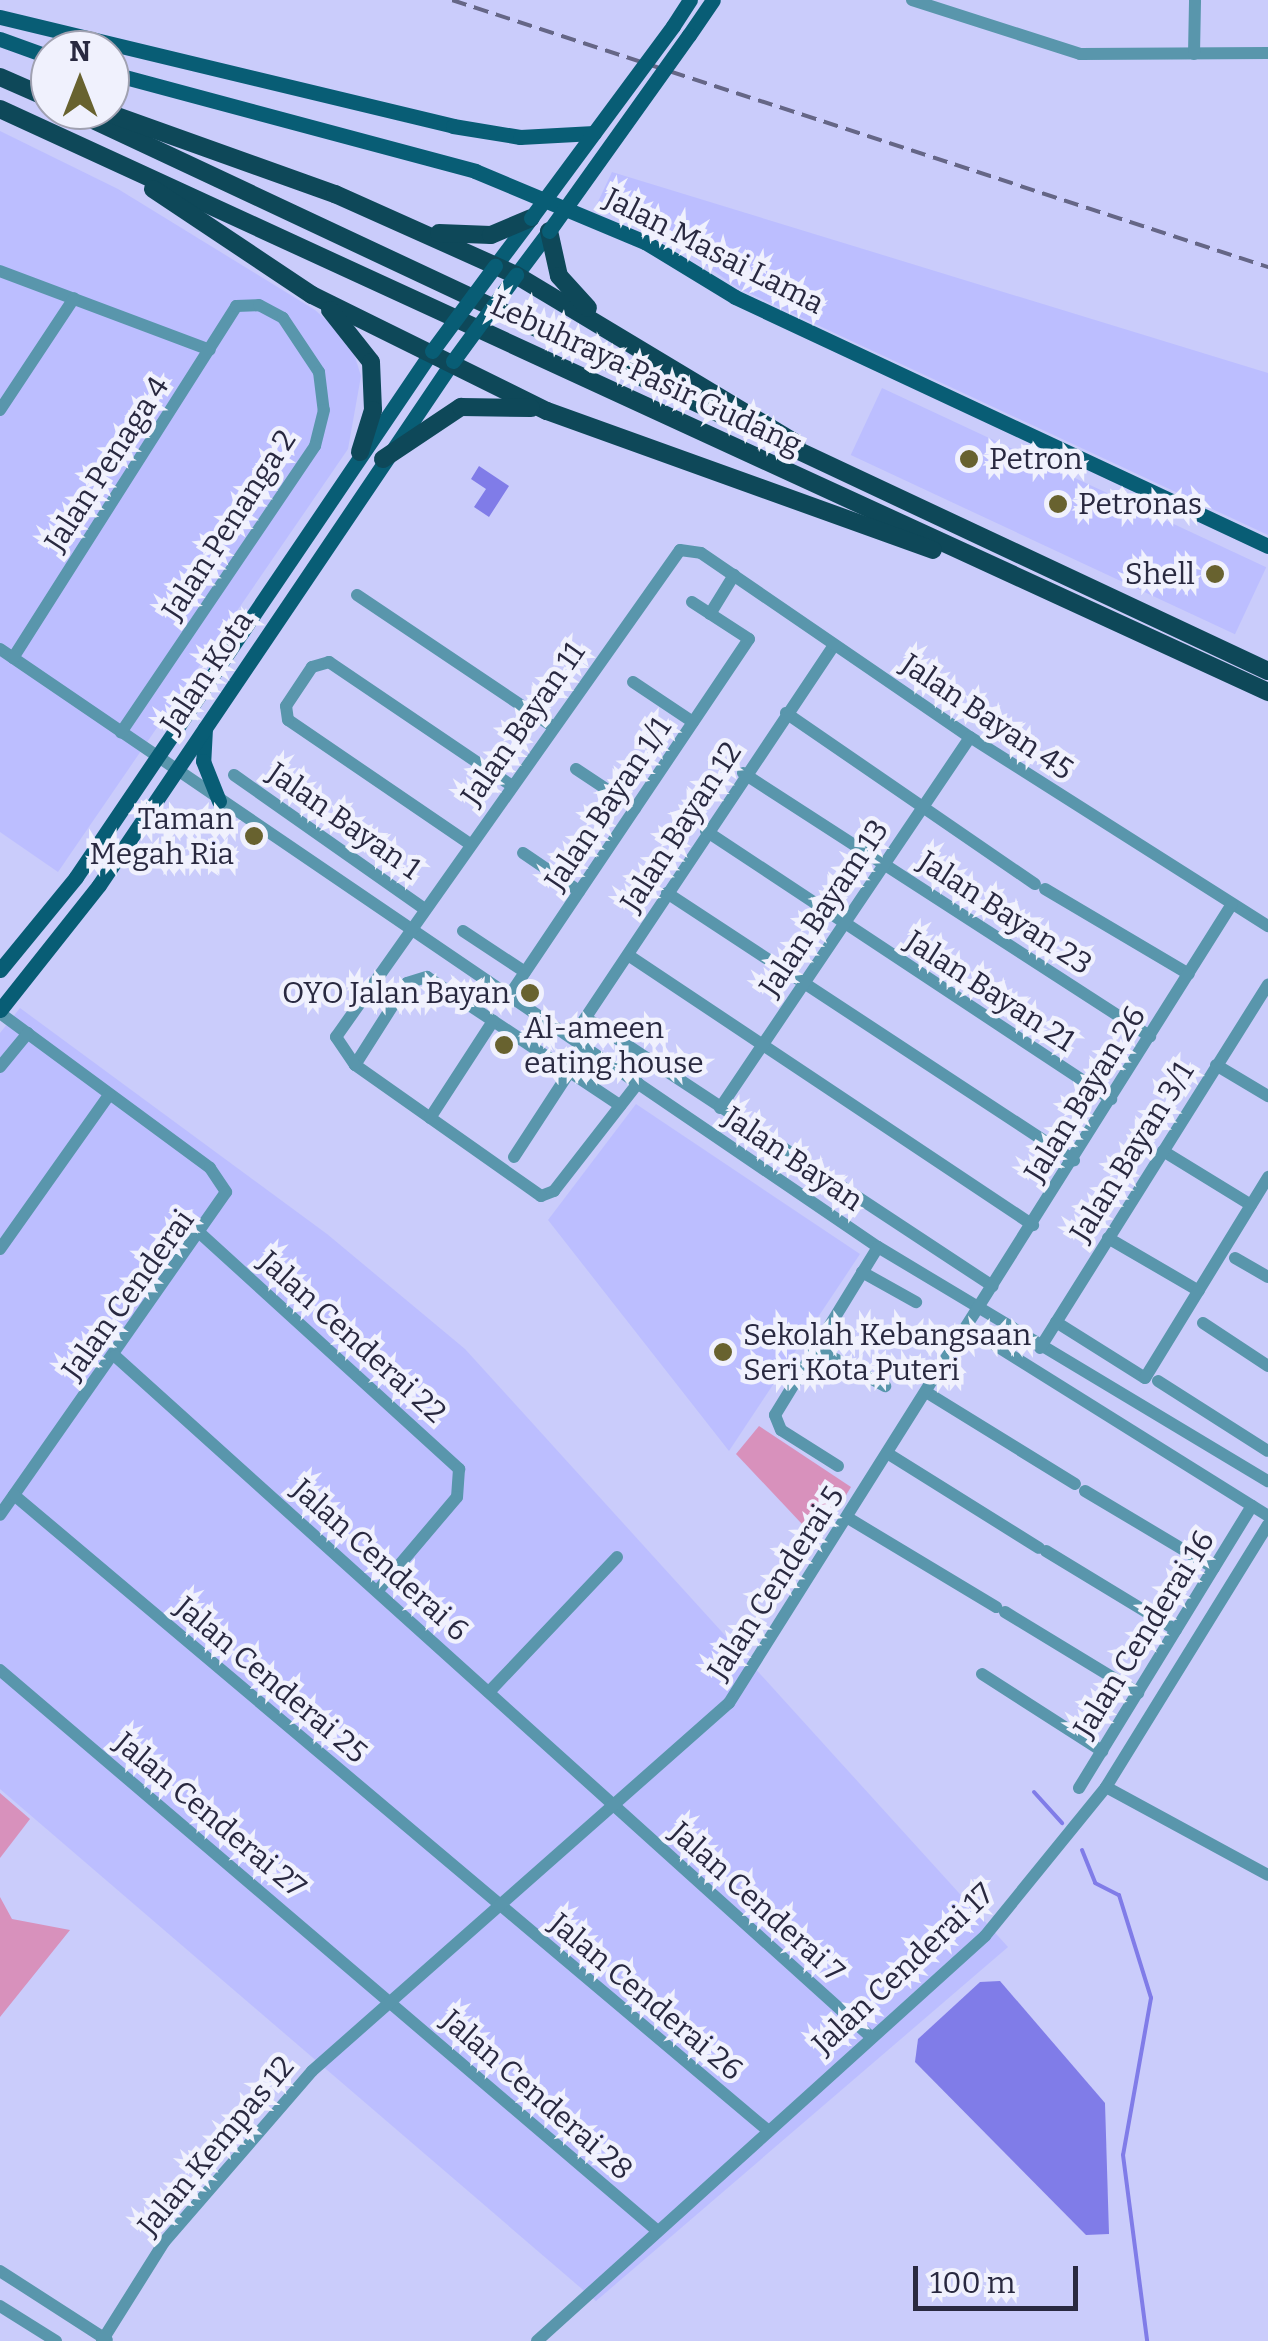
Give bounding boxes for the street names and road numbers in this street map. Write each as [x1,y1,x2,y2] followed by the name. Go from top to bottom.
[598,180,830,322] street label: Jalan Masai Lama
[485,287,807,463] street label: Lebuhraya Pasir Gudang
[37,370,177,558] street label: Jalan Penaga 4
[154,424,304,626] street label: Jalan Penanga 2
[153,604,261,740] street label: Jalan Kota
[454,636,592,812] street label: Jalan Bayan 11
[894,646,1080,788] street label: Jalan Bayan 45
[537,711,679,897] street label: Jalan Bayan 1/1
[613,736,749,918] street label: Jalan Bayan 12
[261,755,427,887] street label: Jalan Bayan 1
[752,813,896,1003] street label: Jalan Bayam 13
[912,844,1098,982] street label: Jalan Bayan 23
[899,923,1081,1059] street label: Jalan Bayan 21
[1017,1000,1153,1188] street label: Jalan Bayan 26
[1062,1056,1202,1248] street label: Jalan Bayan 3/1
[717,1099,869,1219] street label: Jalan Bayan
[54,1203,202,1387] street label: Jalan Cenderai
[251,1243,453,1431] street label: Jalan Cenderai 22
[284,1471,476,1649] street label: Jalan Cenderai 6
[700,1480,852,1686] street label: Jalan Cenderai 5
[1066,1524,1222,1744] street label: Jalan Cenderai 16
[168,1589,374,1771] street label: Jalan Cenderai 25
[107,1725,313,1905] street label: Jalan Cenderai 27
[662,1814,852,1990] street label: Jalan Cenderai 7
[805,1876,1001,2062] street label: Jalan Cenderai 17
[542,1906,750,2088] street label: Jalan Cenderai 26
[434,2002,640,2188] street label: Jalan Cenderai 28
[130,2049,302,2243] street label: Jalan Kempas 12

